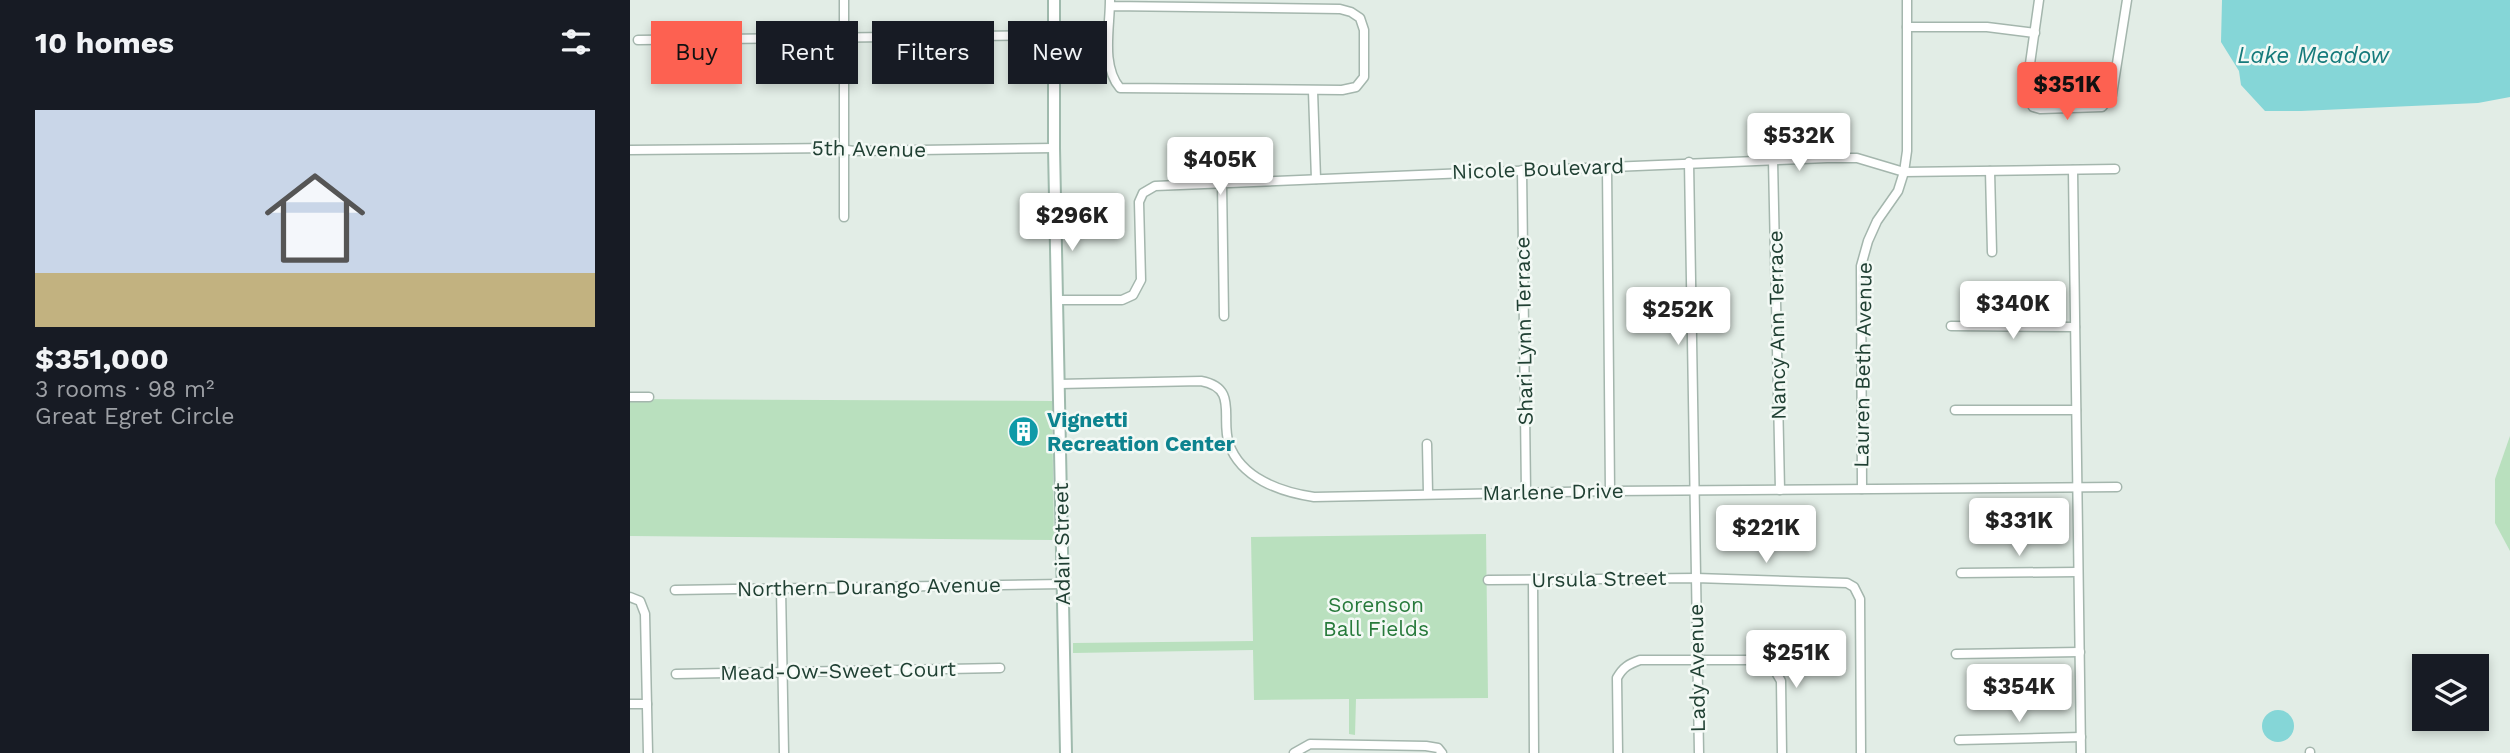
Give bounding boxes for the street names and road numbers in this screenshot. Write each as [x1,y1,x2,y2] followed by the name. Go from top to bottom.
[811,135,927,162] street label: 5th Avenue
[1451,153,1625,184] street label: Nicole Boulevard
[1762,230,1791,420] street label: Nancy Ann Terrace
[1509,236,1538,426] street label: Shari Lynn Terrace
[1848,262,1877,468] street label: Lauren Beth Avenue
[1482,478,1624,505] street label: Marlene Drive
[1048,482,1075,606] street label: Adair Street
[1531,565,1667,592] street label: Ursula Street
[737,572,1001,601] street label: Northern Durango Avenue
[1683,604,1710,732] street label: Lady Avenue
[720,656,956,685] street label: Mead-Ow-Sweet Court

